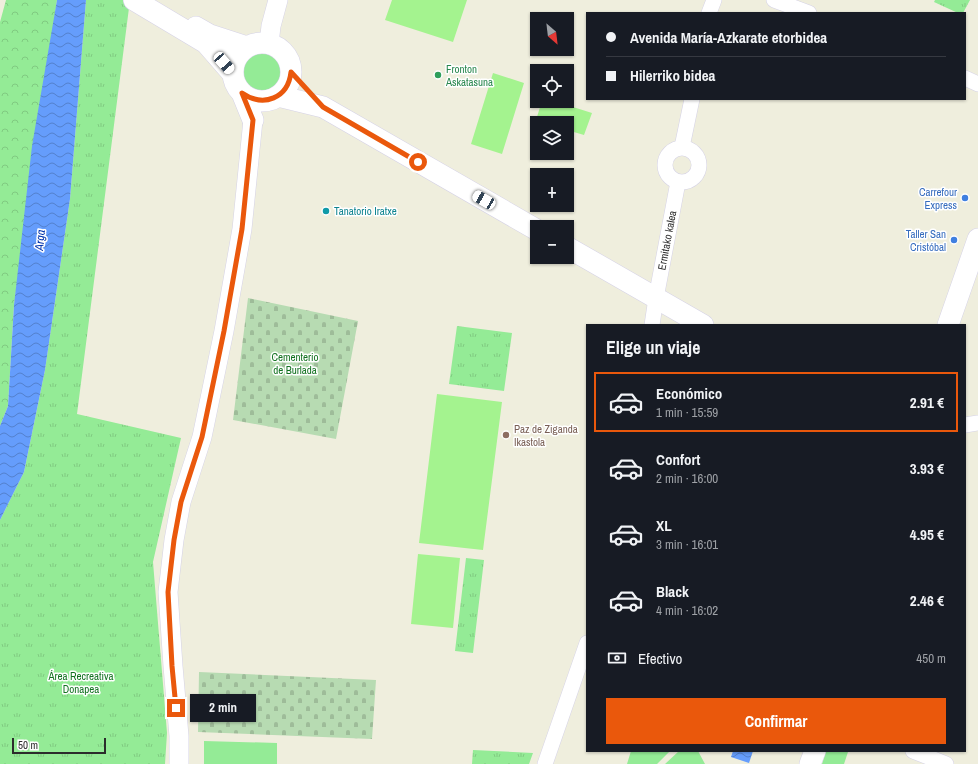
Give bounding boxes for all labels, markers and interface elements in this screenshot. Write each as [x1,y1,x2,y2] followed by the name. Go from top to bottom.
[530,12,574,56] north arrow
[530,12,574,264] map controls
[630,27,827,48] text: Avenida María-Azkarate etorbidea
[212,50,236,76] car
[445,62,493,89] place label: Fronton Askatasuna
[530,64,574,108] button: locate
[630,65,715,86] text: Hilerriko bidea
[433,70,443,80] marker: Fronton Askatasuna
[530,116,574,160] button: layers
[409,153,427,171] route start
[530,168,574,212] button: +
[919,185,957,212] place label: Carrefour Express
[471,189,497,211] car
[960,193,970,203] marker: Carrefour Express
[334,204,397,218] place label: Tanatorio Iratxe
[321,206,331,216] marker: Tanatorio Iratxe
[654,209,679,271] street label: Ermitako kalea
[530,220,574,264] button: −
[906,227,946,254] place label: Taller San Cristóbal
[31,228,49,252] water label: Arga
[949,235,959,245] marker: Taller San Cristóbal
[606,335,700,360] text: Elige un viaje
[271,350,319,377] park label: Cementerio de Burlada
[656,383,722,404] text: Económico
[608,384,644,420] icon: car
[910,392,944,413] text: 2.91 €
[656,404,718,421] text: 1 min · 15:59
[514,422,578,449] place label: Paz de Ziganda Ikastola
[501,430,511,440] marker: Paz de Ziganda Ikastola
[656,449,700,470] text: Confort
[608,450,644,486] icon: car
[910,458,944,479] text: 3.93 €
[656,470,718,487] text: 2 min · 16:00
[656,515,672,536] text: XL
[608,516,644,552] icon: car
[910,524,944,545] text: 4.95 €
[656,536,718,553] text: 3 min · 16:01
[656,581,689,602] text: Black
[608,582,644,618] icon: car
[910,590,944,611] text: 2.46 €
[656,602,718,619] text: 4 min · 16:02
[606,647,628,669] icon: cash
[638,648,682,669] text: Efectivo
[916,650,946,667] text: 450 m
[47,669,114,696] park label: Área Recreativa Donapea
[190,694,256,722] callout: 2 min
[606,698,946,744] button: Confirmar
[167,699,185,717] route end
[209,699,237,716] text: 2 min
[12,736,106,755] scale bar
[18,738,38,752] text: 50 m

